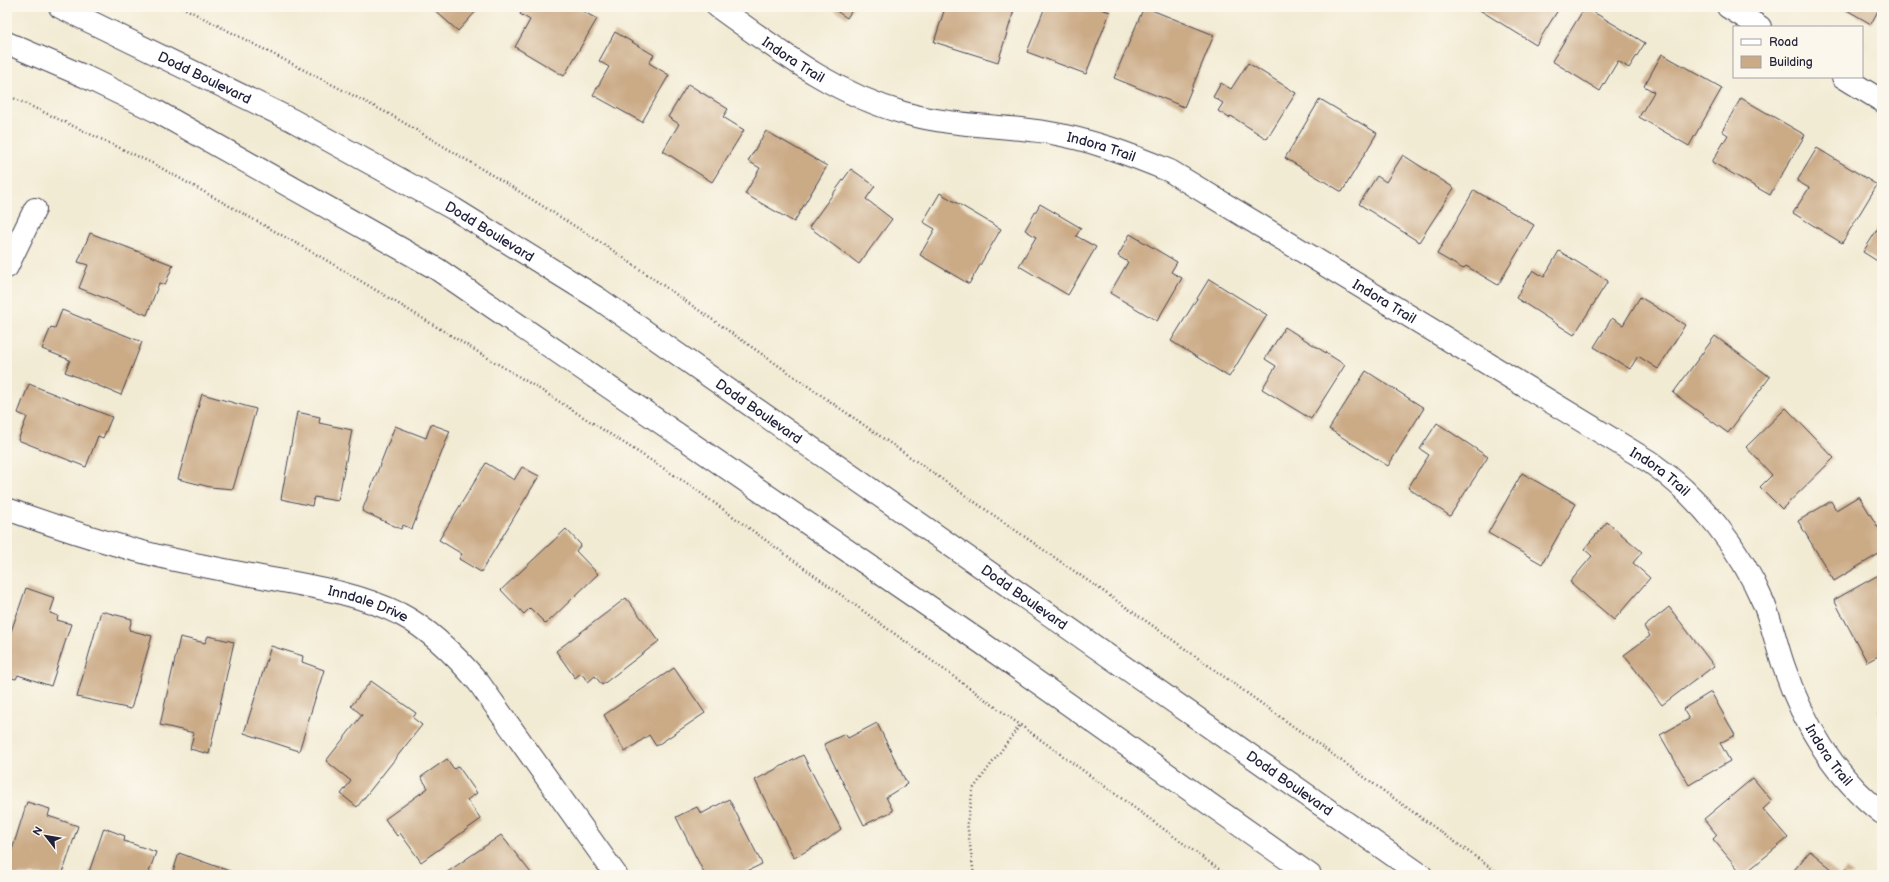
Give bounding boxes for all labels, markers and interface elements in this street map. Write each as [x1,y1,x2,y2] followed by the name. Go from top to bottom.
[1733,26,1863,78] legend
[759,33,828,86] street label: Indora Trail
[1769,35,1798,50] text: Road
[155,48,254,107] street label: Dodd Boulevard
[1769,55,1813,70] text: Building
[1065,128,1138,165] street label: Indora Trail
[442,197,537,265] street label: Dodd Boulevard
[1350,275,1419,327] street label: Indora Trail
[713,375,806,447] street label: Dodd Boulevard
[1627,443,1694,499] street label: Indora Trail
[978,561,1071,633] street label: Dodd Boulevard
[326,582,412,625] street label: Inndale Drive
[1802,721,1856,789] street label: Indora Trail
[1243,747,1336,819] street label: Dodd Boulevard
[26,816,66,856] north arrow
[30,824,46,838] text: N

